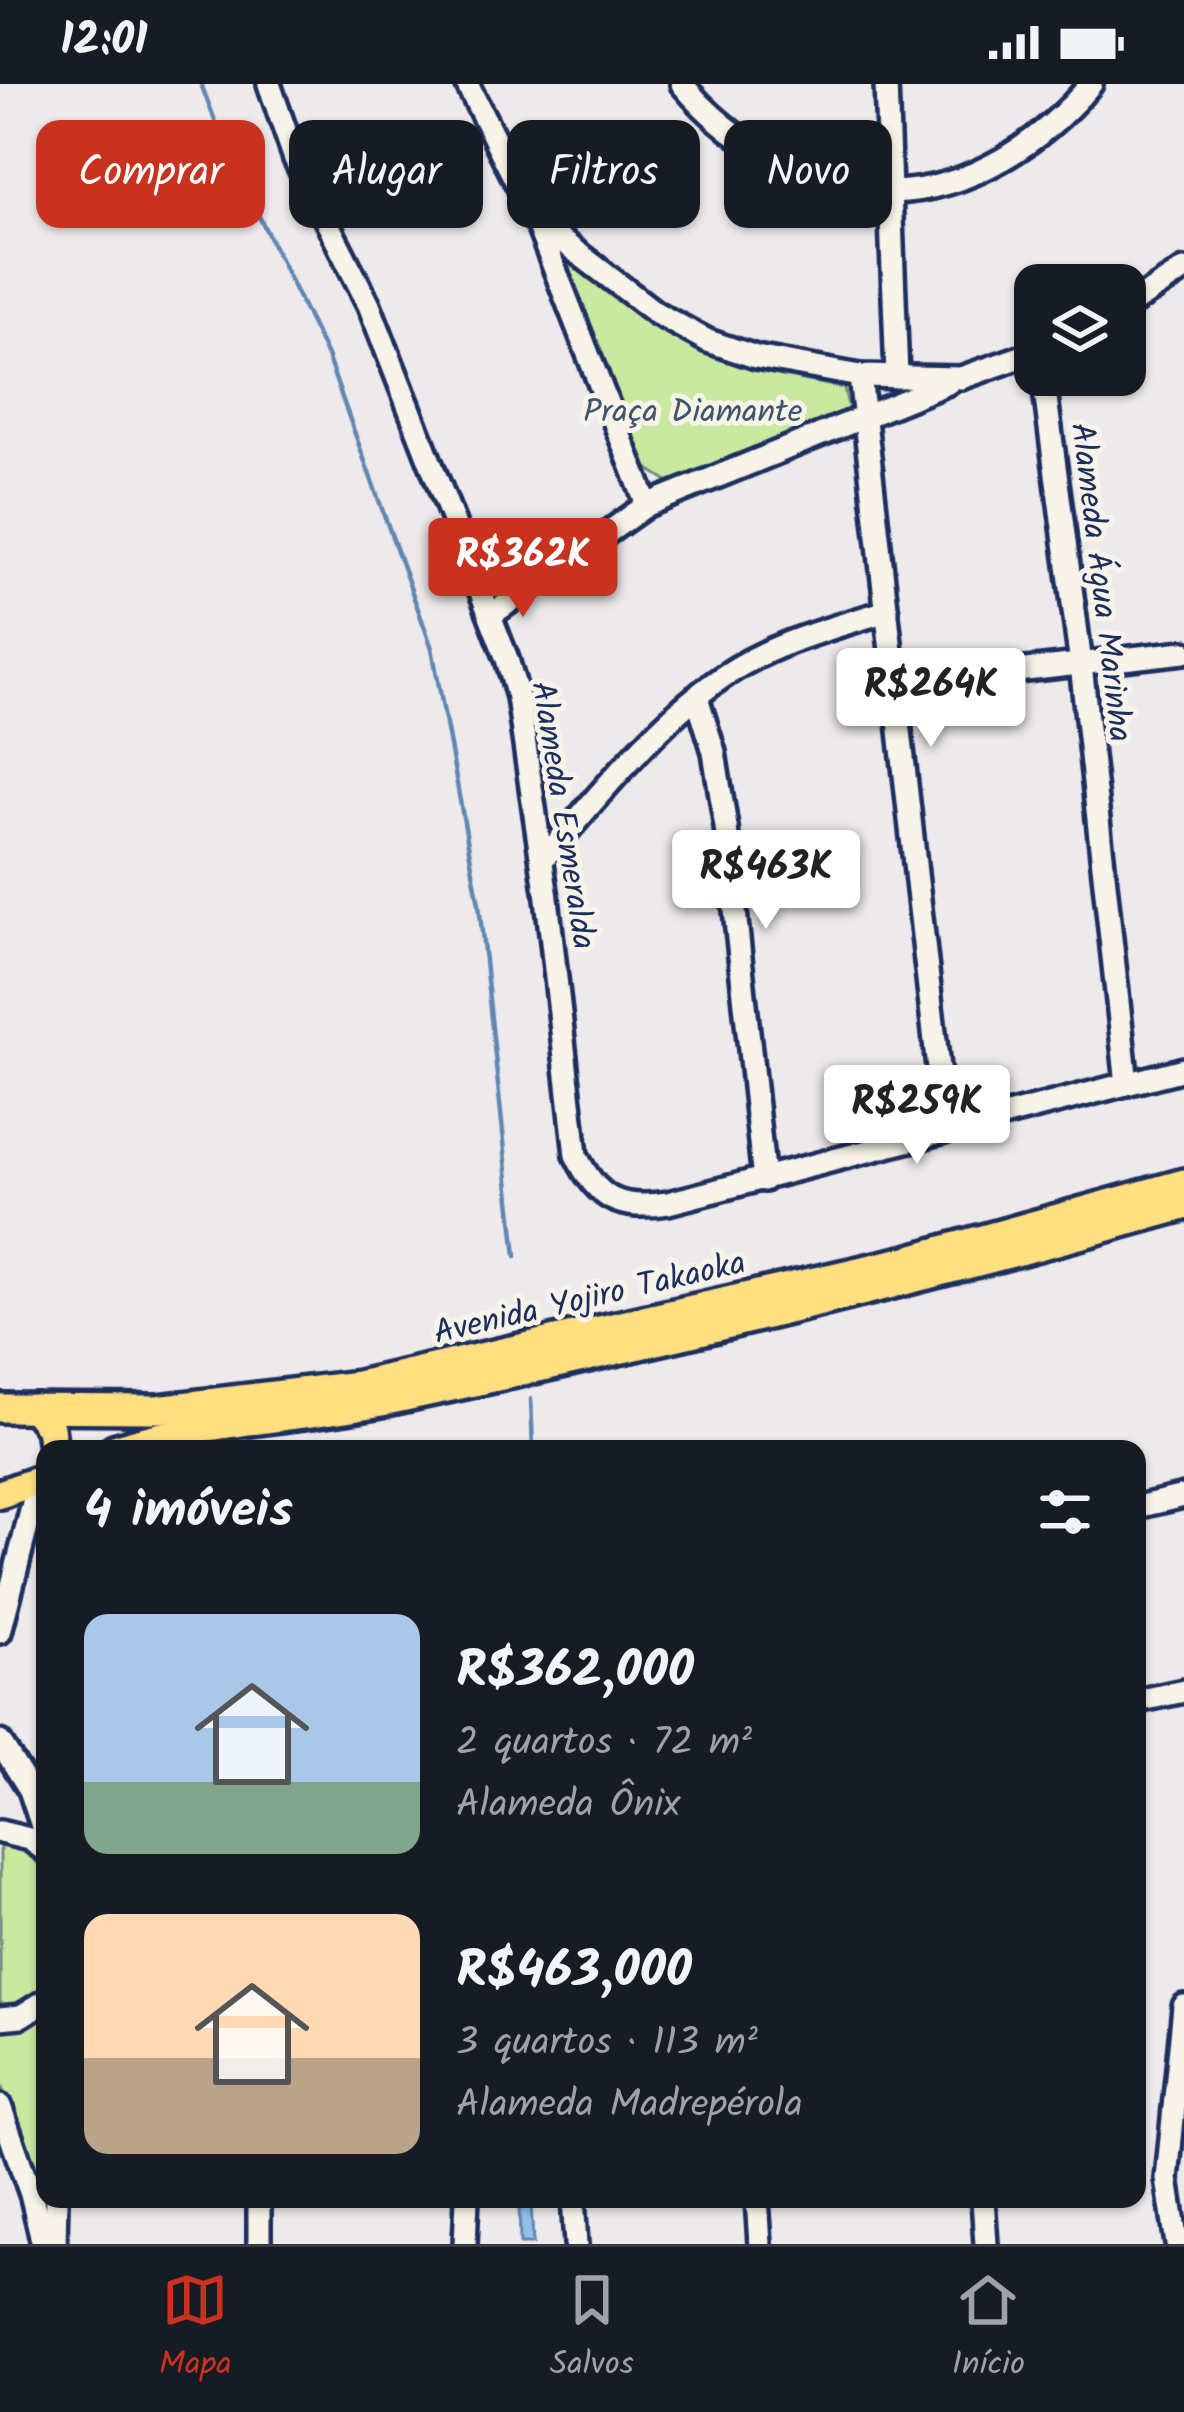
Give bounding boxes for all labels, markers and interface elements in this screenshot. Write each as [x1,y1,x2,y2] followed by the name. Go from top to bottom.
[60,6,148,78] text: 12:01
[36,120,265,228] chip: Comprar
[289,120,483,228] chip: Alugar
[507,120,700,228] chip: Filtros
[724,120,892,228] chip: Novo
[1014,264,1146,396] map controls
[1014,264,1146,396] button: layers
[583,387,803,440] park label: Praça Diamante
[1054,420,1145,745] street label: Alameda Água Marinha
[425,518,621,620] pin: R$362K
[455,526,591,588] text: R$362K
[833,648,1029,750] pin: R$264K
[863,656,999,718] text: R$264K
[514,678,609,953] street label: Alameda Esmeralda
[668,830,864,932] pin: R$463K
[699,838,833,900] text: R$463K
[819,1065,1015,1167] pin: R$259K
[851,1073,983,1135] text: R$259K
[429,1238,751,1361] street label: Avenida Yojiro Takaoka
[84,1472,293,1553] text: 4 imóveis
[1032,1479,1098,1545] icon: filters
[456,1632,694,1713] text: R$362,000
[180,1662,324,1806] icon: home
[456,1713,752,1775] text: 2 quartos · 72 m²
[456,1775,680,1837] text: Alameda Ônix
[456,1932,692,2013] text: R$463,000
[180,1962,324,2106] icon: home
[456,2013,758,2075] text: 3 quartos · 113 m²
[456,2075,803,2137] text: Alameda Madrepérola
[159,2267,232,2392] tab: Mapa
[550,2267,634,2392] tab: Salvos
[952,2267,1025,2392] tab: Início

